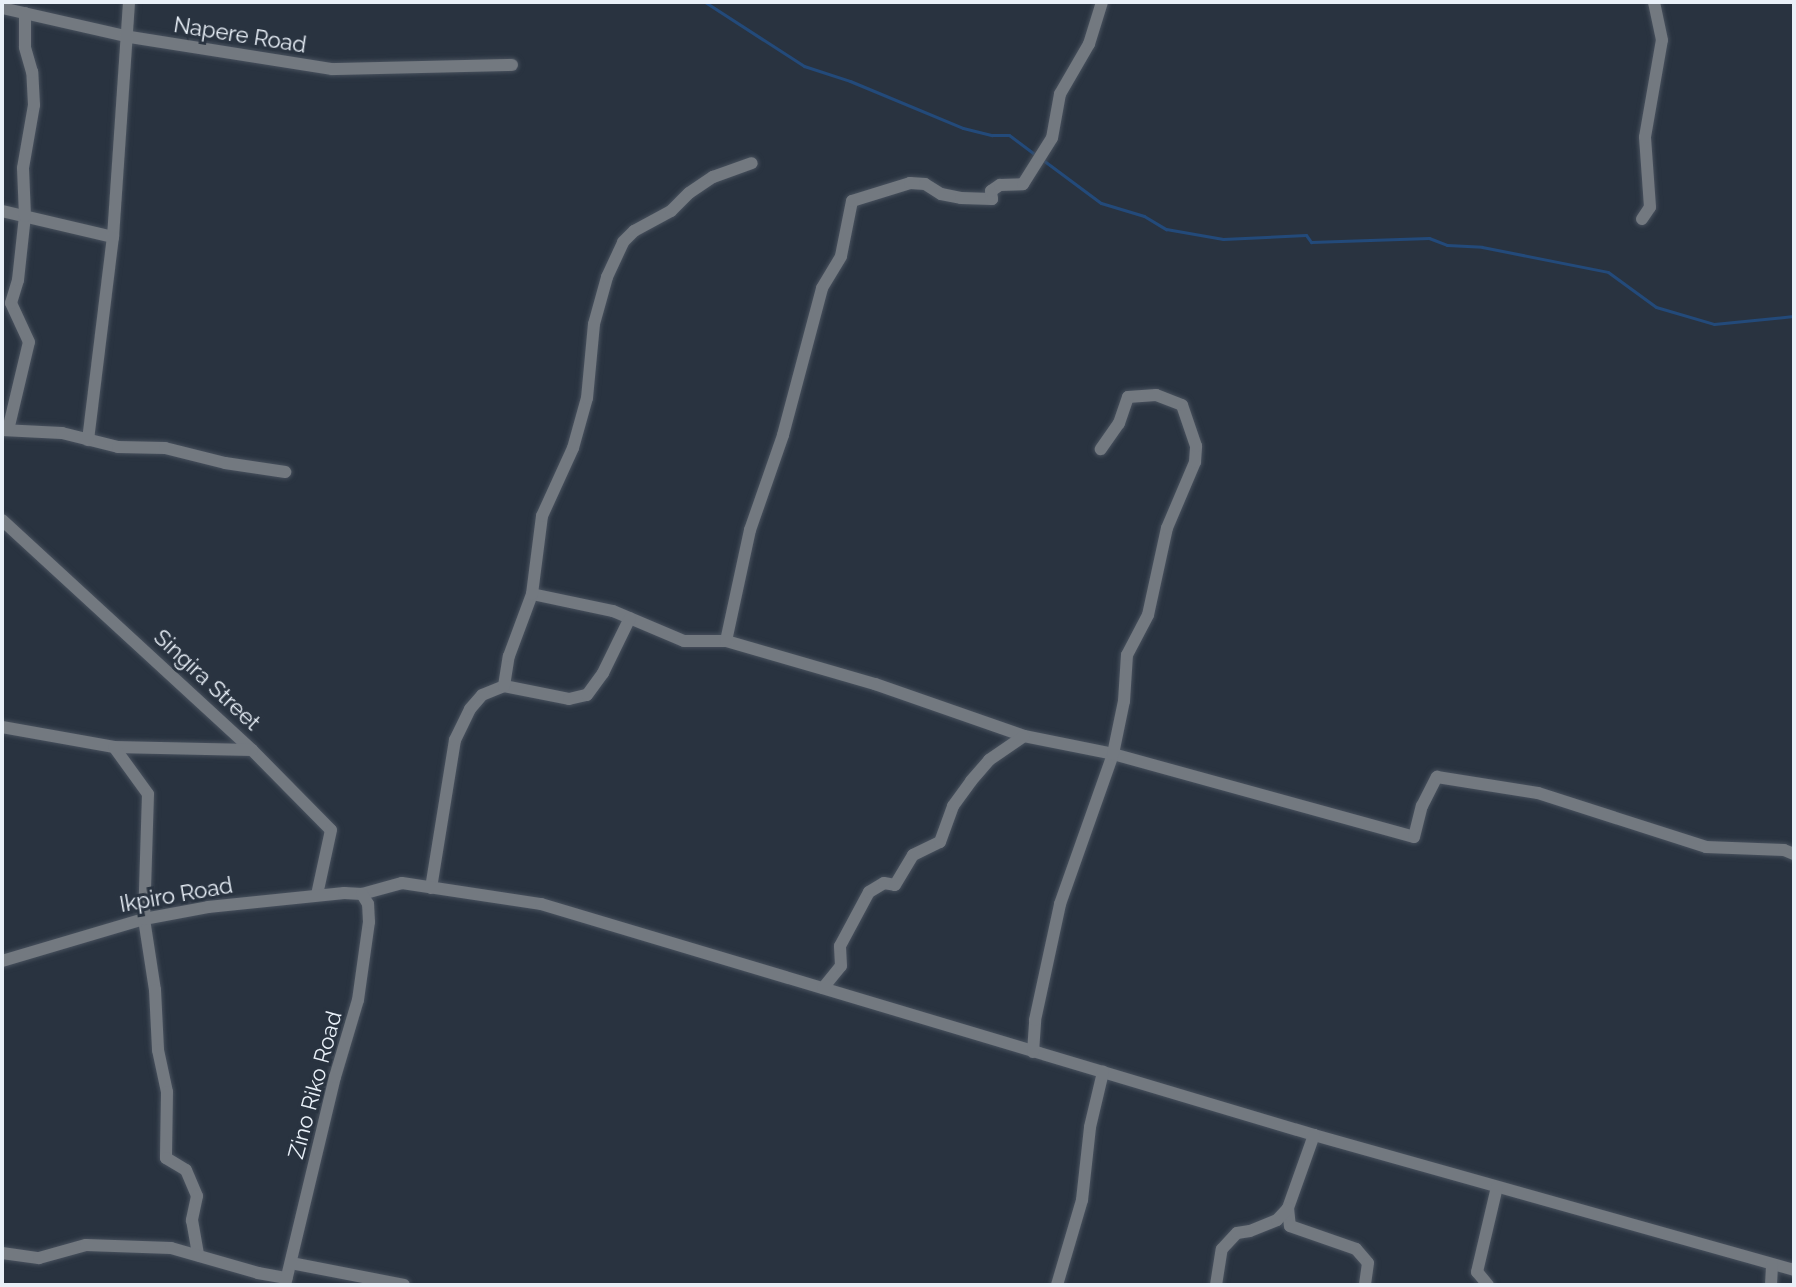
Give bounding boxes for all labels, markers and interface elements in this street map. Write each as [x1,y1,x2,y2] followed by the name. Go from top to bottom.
[172,11,308,59] street label: Napere Road
[148,624,266,736] street label: Singira Street
[117,872,235,918] street label: Ikpiro Road
[283,1008,347,1162] street label: Zino Riko Road

